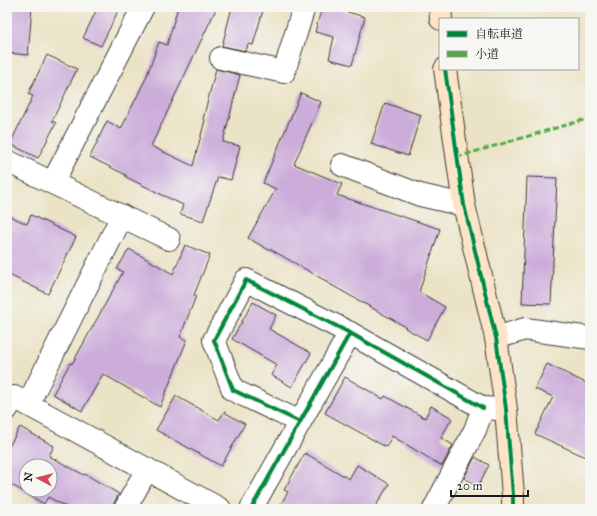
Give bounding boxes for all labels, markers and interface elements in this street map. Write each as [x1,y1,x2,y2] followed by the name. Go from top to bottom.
[439,18,579,70] legend
[475,27,523,41] text: 自転車道
[475,47,499,61] text: 小道
[18,458,58,498] north arrow
[22,471,36,482] text: N
[451,472,528,498] scale bar
[457,479,483,493] text: 20 m

